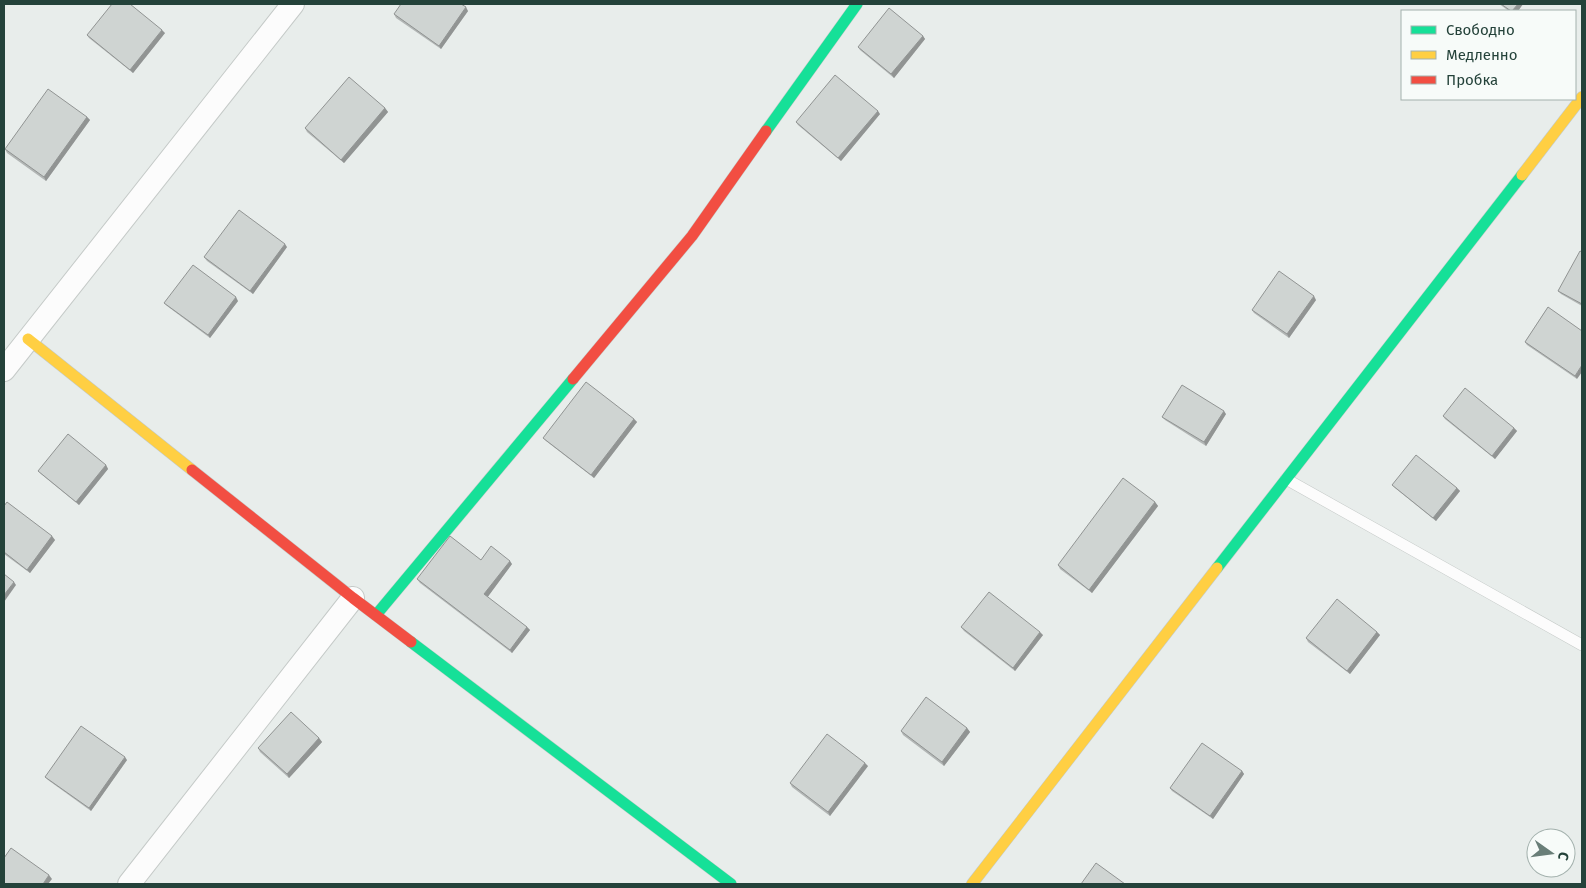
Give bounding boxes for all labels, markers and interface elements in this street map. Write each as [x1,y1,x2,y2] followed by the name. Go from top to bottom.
[1401,10,1576,100] legend
[1446,21,1515,39] text: Свободно
[1446,46,1518,64] text: Медленно
[1446,71,1498,89] text: Пробка
[1526,828,1576,878] north arrow
[1554,850,1572,862] text: С

